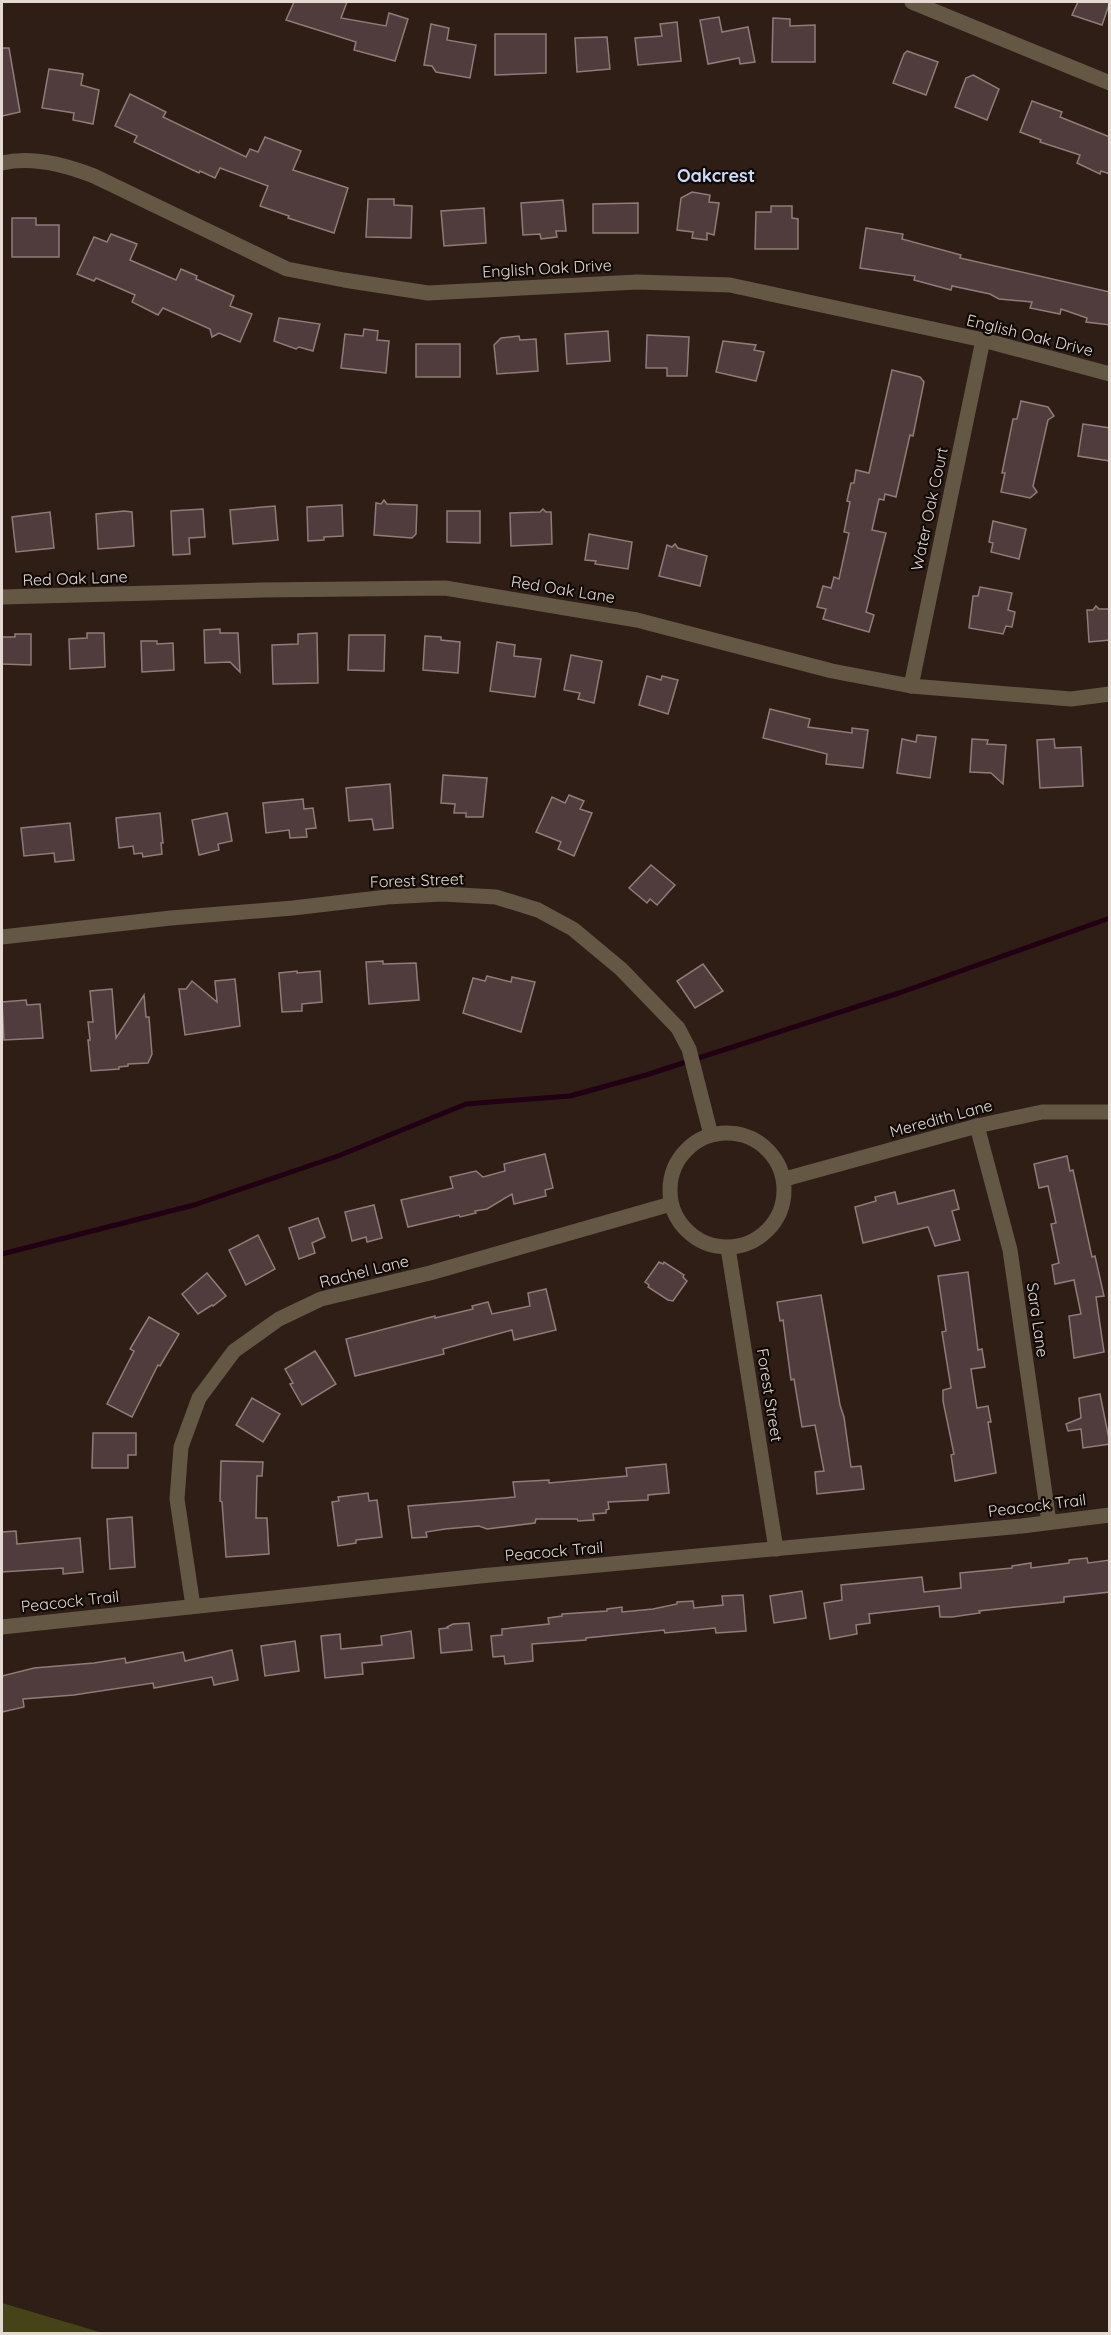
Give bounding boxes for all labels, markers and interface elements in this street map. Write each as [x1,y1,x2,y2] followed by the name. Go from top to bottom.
[677,164,755,187] district label: Oakcrest
[482,255,612,281] street label: English Oak Drive
[965,310,1095,360] street label: English Oak Drive
[906,445,952,573] street label: Water Oak Court
[22,566,128,590] street label: Red Oak Lane
[510,571,616,607] street label: Red Oak Lane
[370,868,464,892] street label: Forest Street
[887,1095,995,1141] street label: Meredith Lane
[317,1250,411,1292] street label: Rachel Lane
[1023,1281,1053,1359] street label: Sara Lane
[753,1347,787,1443] street label: Forest Street
[987,1489,1087,1521] street label: Peacock Trail
[504,1537,604,1565] street label: Peacock Trail
[20,1586,120,1616] street label: Peacock Trail

